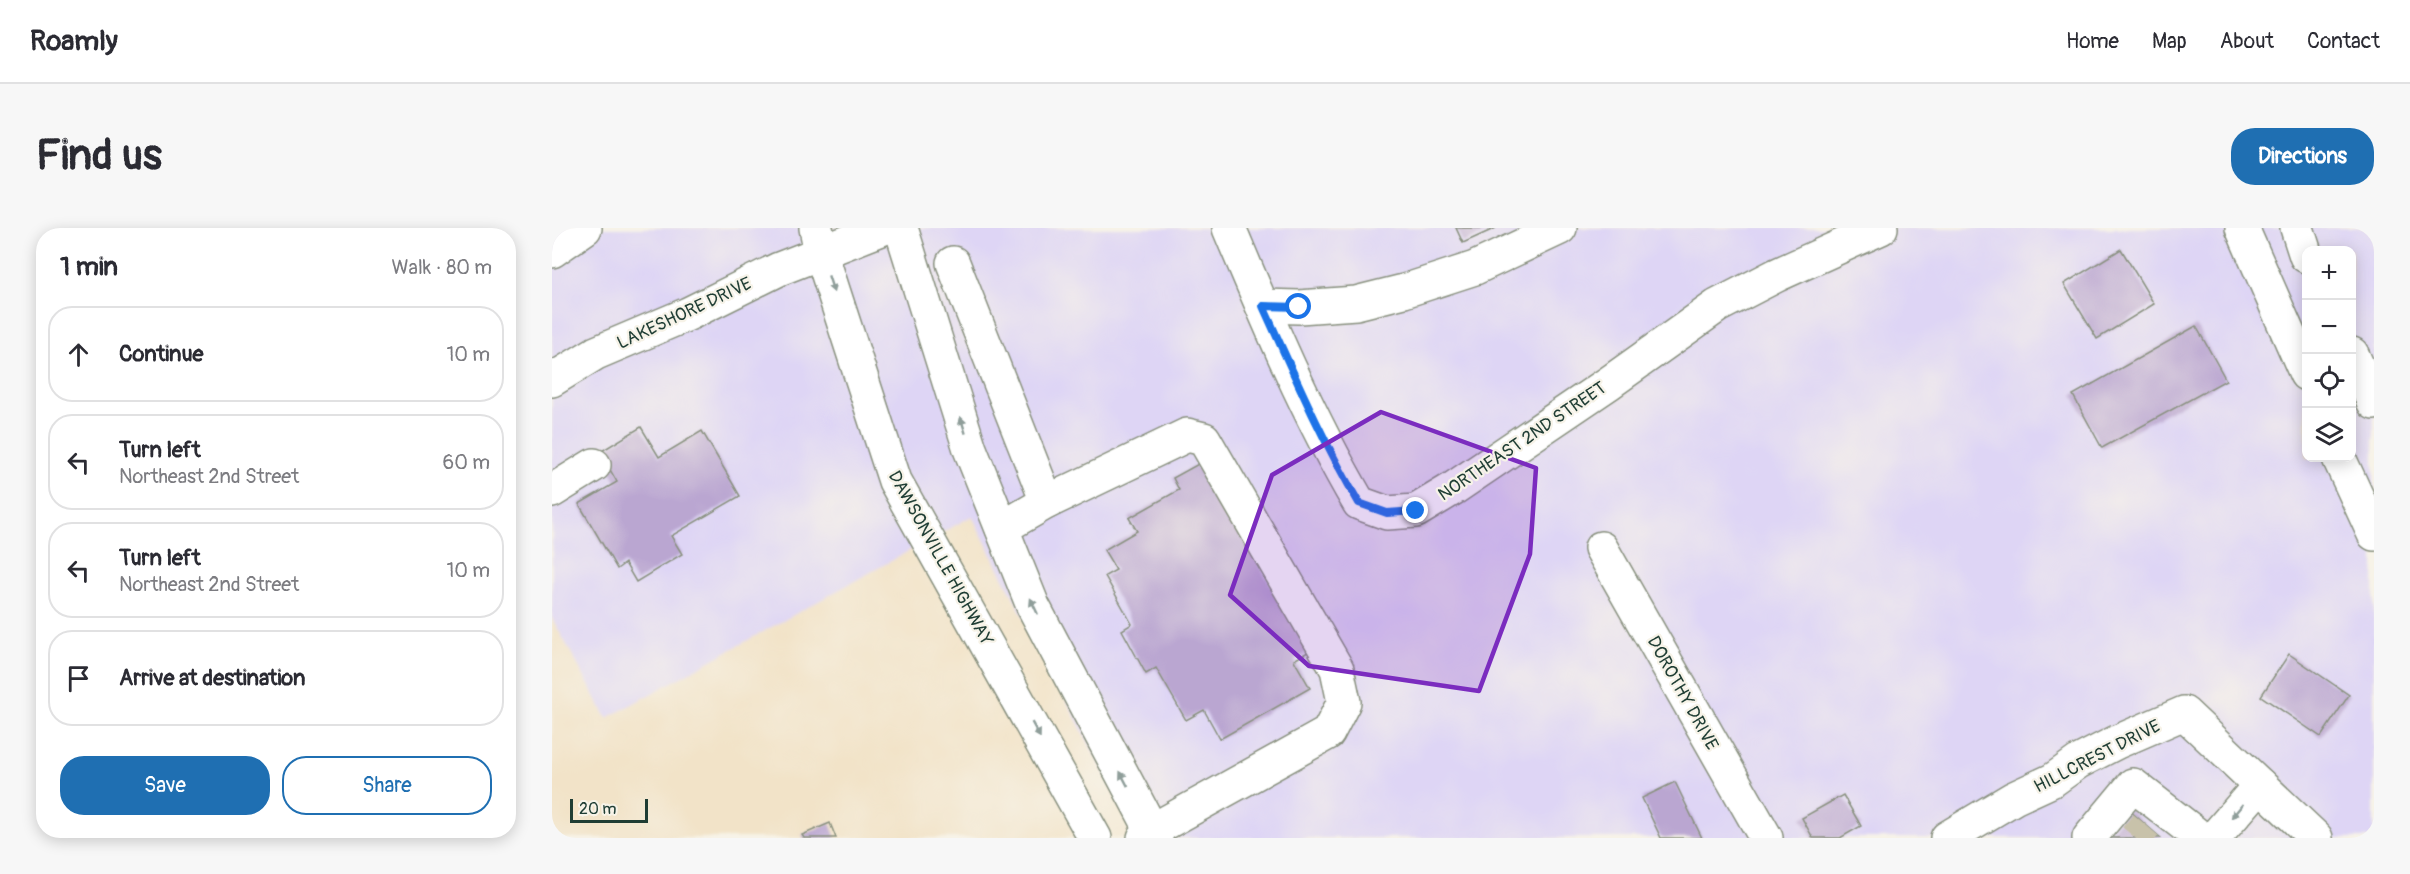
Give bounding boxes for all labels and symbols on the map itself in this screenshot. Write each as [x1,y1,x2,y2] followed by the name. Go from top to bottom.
[613,272,755,355] street label: LAKESHORE DRIVE
[827,275,836,293] one-way arrow
[1285,293,1311,319] route start
[1434,377,1611,506] street label: NORTHEAST 2ND STREET
[958,416,967,434] one-way arrow
[883,467,999,650] street label: DAWSONVILLE HIGHWAY
[1402,497,1428,523] route end
[1029,598,1038,615] one-way arrow
[1642,632,1723,754] street label: DOROTHY DRIVE
[2030,715,2164,798] street label: HILLCREST DRIVE
[1031,722,1041,739] one-way arrow
[1119,770,1129,787] one-way arrow
[570,796,648,824] scale bar
[2231,803,2244,818] one-way arrow

